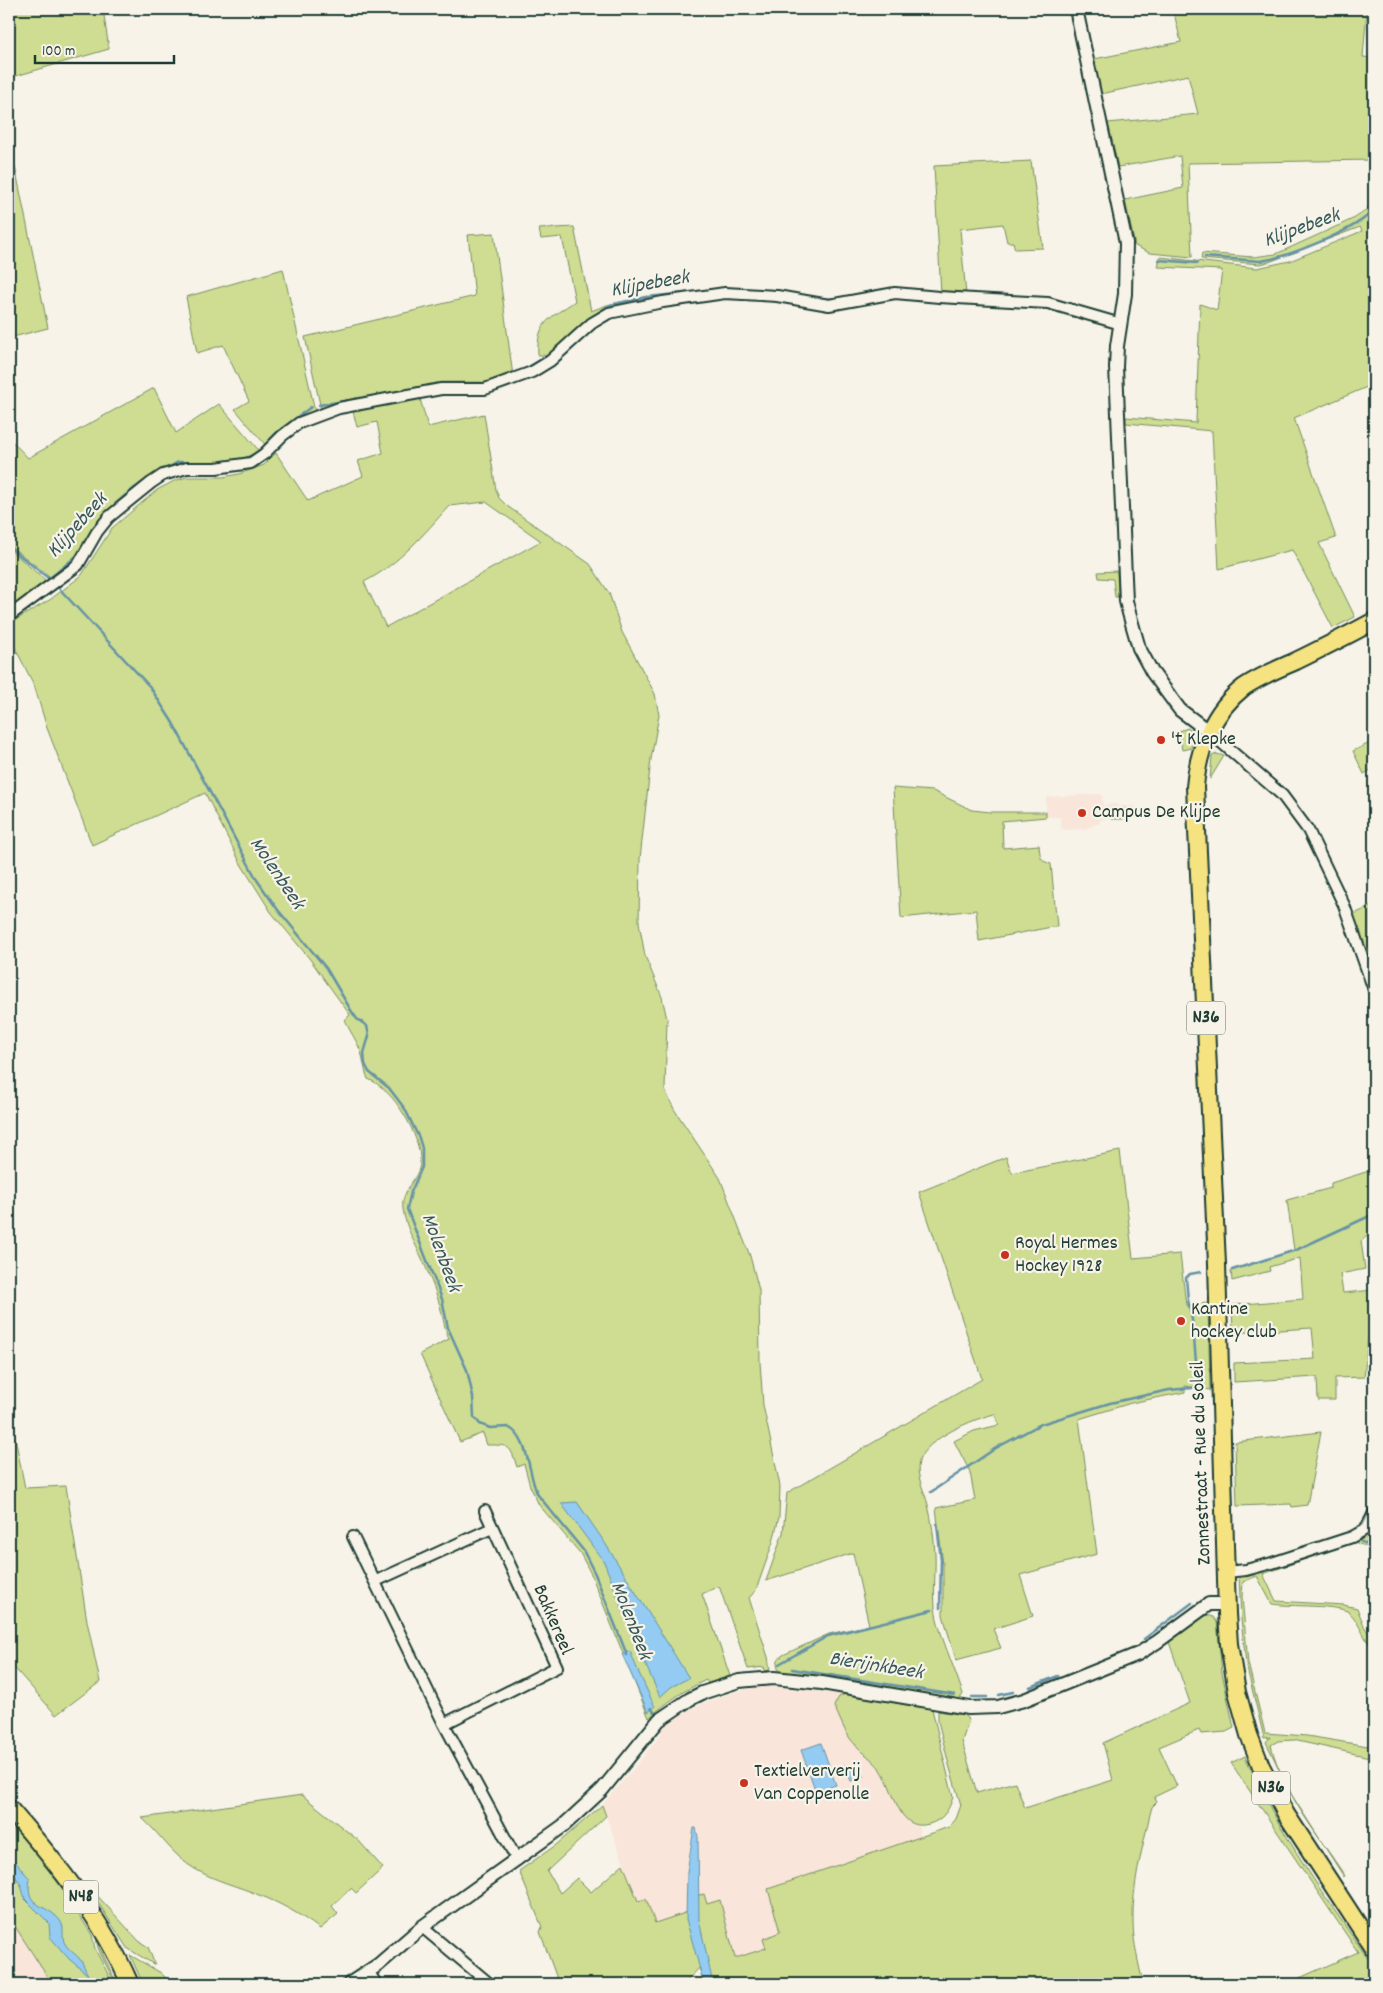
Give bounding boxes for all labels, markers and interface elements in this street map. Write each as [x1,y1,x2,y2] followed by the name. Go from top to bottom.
[35,32,174,64] scale bar
[42,41,75,63] text: 100 m
[1260,201,1347,257] water label: Klijpebeek
[608,263,694,307] water label: Klijpebeek
[40,485,117,565] water label: Klijpebeek
[1171,726,1236,754] place label: 't Klepke
[1155,734,1167,746] marker: 't Klepke
[1092,799,1221,827] place label: Campus De Klijpe
[1076,807,1088,819] marker: Campus De Klijpe
[241,832,313,918] water label: Molenbeek
[1187,1001,1225,1034] road number: N36
[412,1209,469,1299] water label: Molenbeek
[1015,1230,1118,1281] place label: Royal Hermes Hockey 1928
[999,1249,1011,1261] marker: Royal Hermes Hockey 1928
[1191,1296,1277,1347] place label: Kantine hockey club
[1175,1315,1187,1327] marker: Kantine hockey club
[1184,1360,1220,1566] street label: Zonnestraat - Rue du Soleil
[601,1577,660,1667] water label: Molenbeek
[525,1581,579,1660] street label: Bakkereel
[827,1645,927,1690] water label: Bierijnkbeek
[754,1758,869,1809] place label: Textielververij Van Coppenolle
[1252,1772,1290,1805] road number: N36
[738,1777,750,1789] marker: Textielververij Van Coppenolle
[64,1880,98,1914] road number: N48

